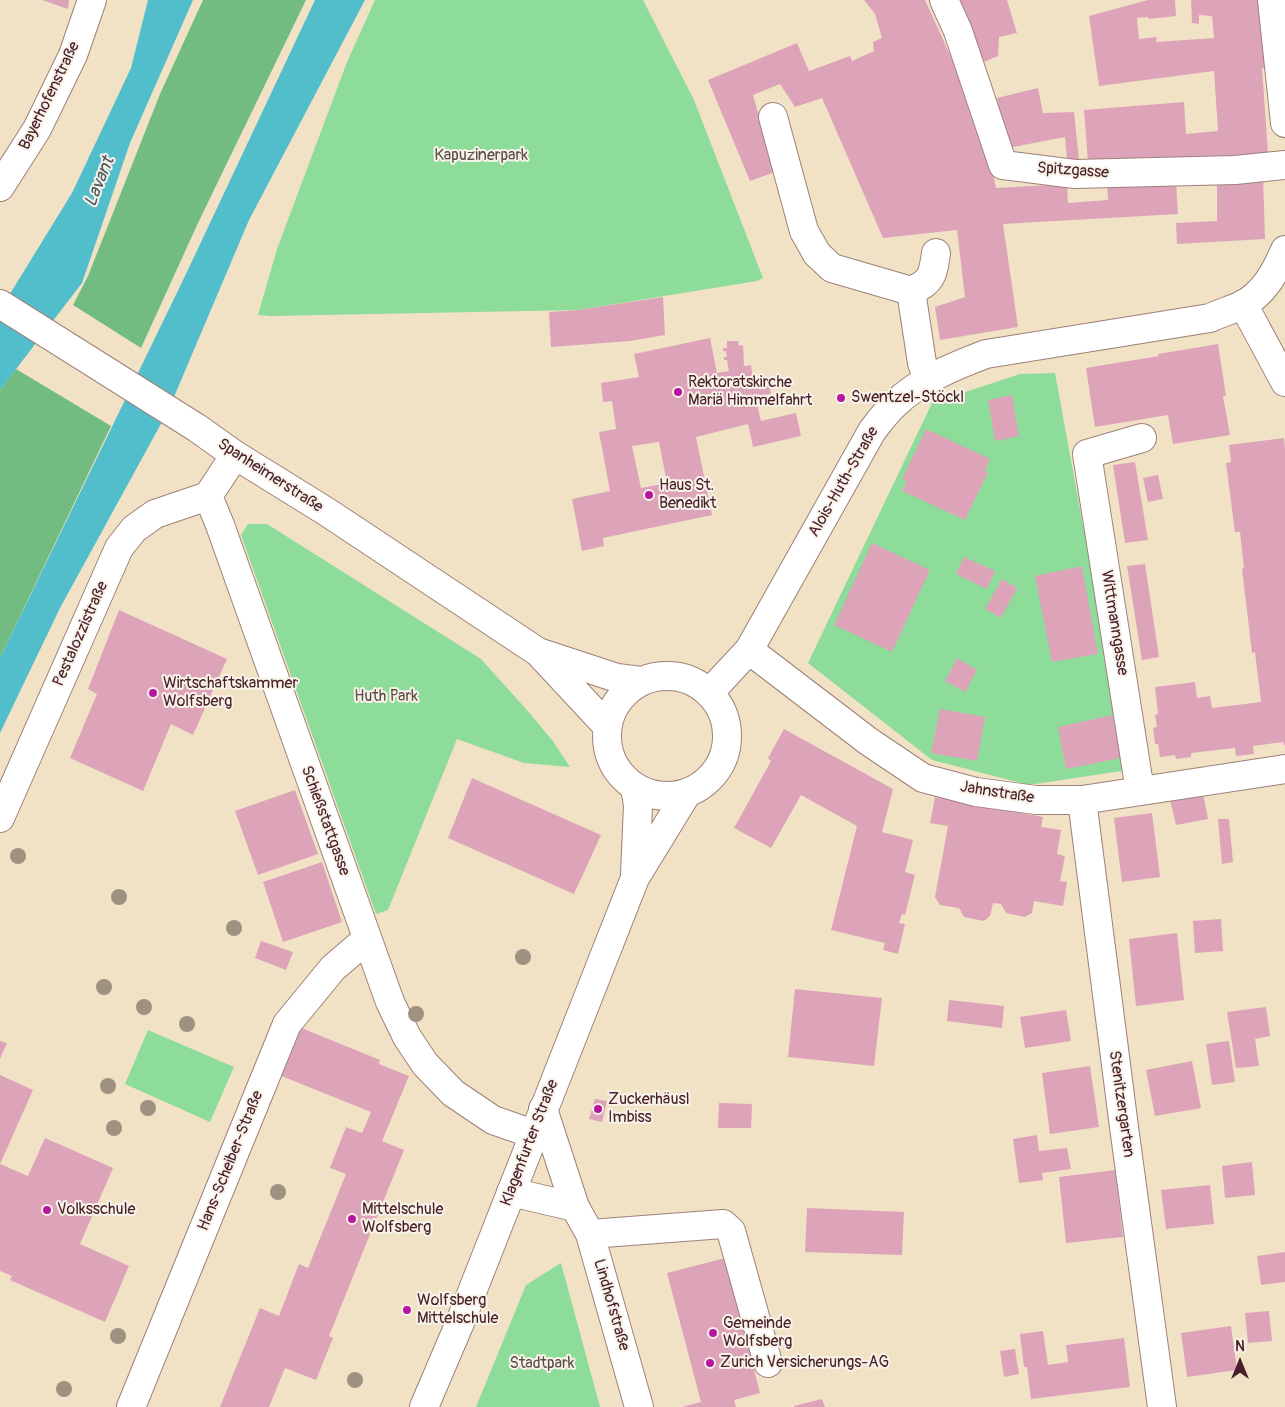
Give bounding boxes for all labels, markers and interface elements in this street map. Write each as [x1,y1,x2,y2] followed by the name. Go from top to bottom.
[15,39,85,153] street label: Bayerhofenstraße
[434,146,528,166] park label: Kapuzinerpark
[80,154,120,210] water label: Lavant
[1036,159,1110,183] street label: Spitzgasse
[688,373,812,411] place label: Rektoratskirche Mariä Himmelfahrt
[672,386,684,398] marker: Rektoratskirche Mariä Himmelfahrt
[851,388,964,408] place label: Swentzel-Stöckl
[835,392,847,404] marker: Swentzel-Stöckl
[805,423,883,541] street label: Alois-Huth-Straße
[214,435,326,517] street label: Spanheimerstraße
[659,476,716,514] place label: Haus St. Benedikt
[643,489,655,501] marker: Haus St. Benedikt
[1096,569,1132,677] street label: Wittmanngasse
[49,578,113,690] street label: Pestalozzistraße
[163,674,298,712] place label: Wirtschaftskammer Wolfsberg
[147,687,159,699] marker: Wirtschaftskammer Wolfsberg
[354,687,418,707] park label: Huth Park
[296,763,354,879] street label: Schießstattgasse
[959,778,1035,808] street label: Jahnstraße
[1104,1049,1138,1159] street label: Stenitzergarten
[497,1077,563,1209] street label: Klagenfurter Straße
[194,1088,268,1234] street label: Hans-Scheiber-Straße
[608,1090,689,1128] place label: Zuckerhäusl Imbiss
[592,1103,604,1115] marker: Zuckerhäusl Imbiss
[57,1200,135,1220] place label: Volksschule
[362,1200,443,1238] place label: Mittelschule Wolfsberg
[41,1204,53,1216] marker: Volksschule
[346,1213,358,1225] marker: Mittelschule Wolfsberg
[589,1257,633,1353] street label: Lindhofstraße
[417,1291,498,1329] place label: Wolfsberg Mittelschule
[401,1304,413,1316] marker: Wolfsberg Mittelschule
[723,1314,792,1352] place label: Gemeinde Wolfsberg
[707,1327,719,1339] marker: Gemeinde Wolfsberg
[1215,1337,1265,1387] north arrow
[1235,1338,1245,1355] text: N
[720,1353,889,1373] place label: Zurich Versicherungs-AG
[510,1354,574,1374] park label: Stadtpark
[704,1357,716,1369] marker: Zurich Versicherungs-AG

